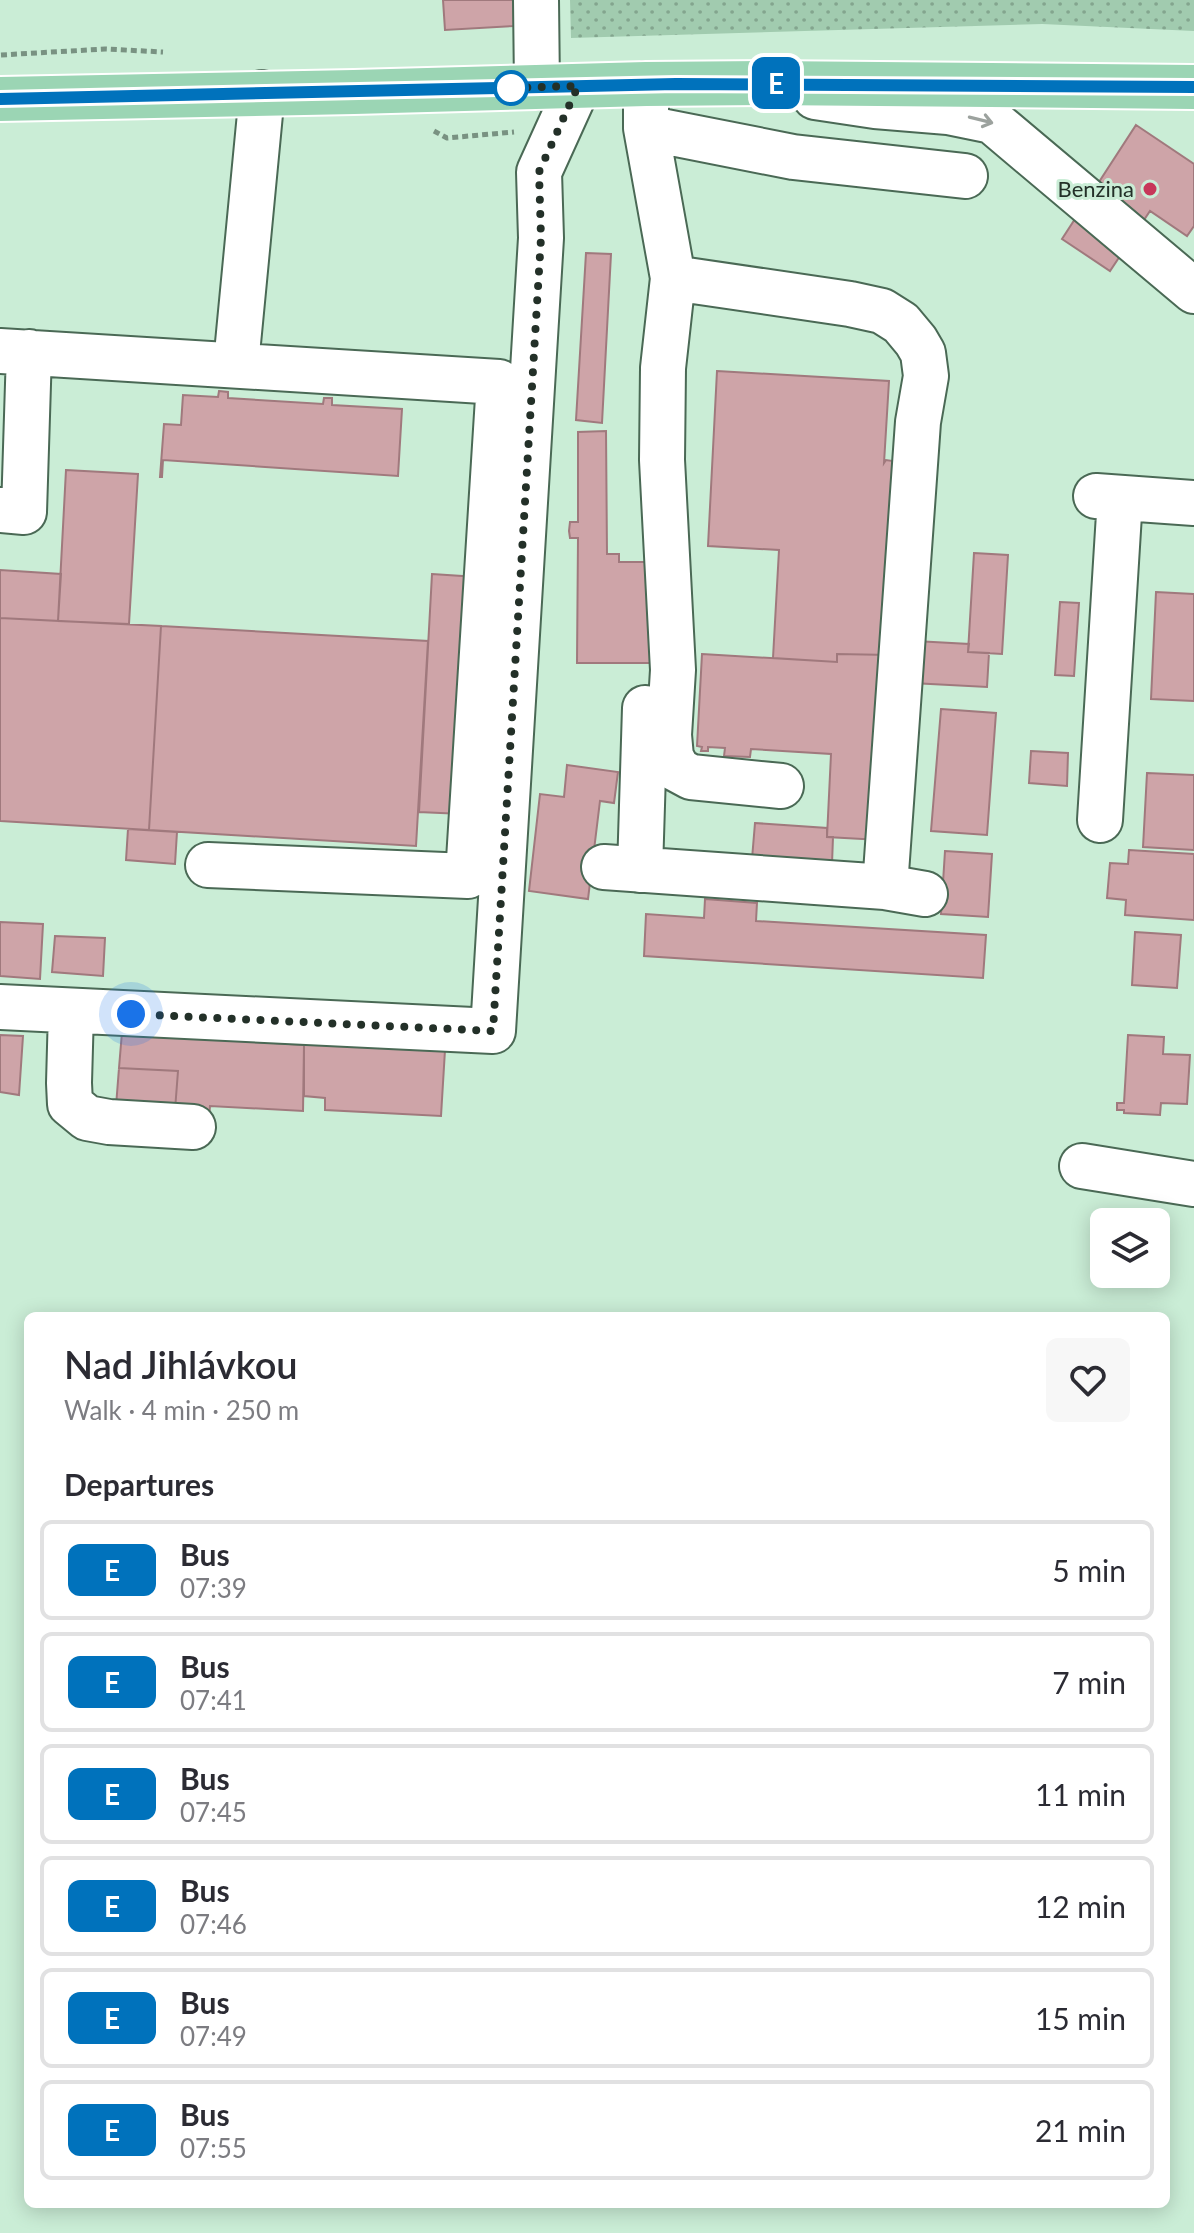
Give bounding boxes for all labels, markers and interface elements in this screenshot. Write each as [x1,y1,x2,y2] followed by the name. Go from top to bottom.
[750,57,802,109] line badge: E
[768,66,784,100] text: E
[494,71,528,105] unlabelled marker
[967,113,993,128] one-way arrow
[1058,175,1134,202] place label: Benzina
[1141,180,1159,198] marker: Benzina
[111,994,151,1034] your location
[1090,1208,1170,1288] map controls
[1090,1208,1170,1288] button: layers
[1046,1338,1130,1422] button: heart
[64,1341,298,1387] text: Nad Jihlávkou
[64,1394,299,1426] text: Walk · 4 min · 250 m
[64,1466,214,1502] text: Departures
[180,1536,230,1572] text: Bus
[1052,1552,1126,1588] text: 5 min
[104,1553,120,1587] text: E
[180,1572,247,1604] text: 07:39
[180,1648,230,1684] text: Bus
[1052,1664,1126,1700] text: 7 min
[104,1665,120,1699] text: E
[180,1684,247,1716] text: 07:41
[180,1760,230,1796] text: Bus
[1035,1776,1126,1812] text: 11 min
[104,1777,120,1811] text: E
[180,1796,247,1828] text: 07:45
[180,1872,230,1908] text: Bus
[1035,1888,1126,1924] text: 12 min
[104,1889,120,1923] text: E
[180,1908,247,1940] text: 07:46
[180,1984,230,2020] text: Bus
[1035,2000,1126,2036] text: 15 min
[104,2001,120,2035] text: E
[180,2020,247,2052] text: 07:49
[180,2096,230,2132] text: Bus
[1035,2112,1126,2148] text: 21 min
[104,2113,120,2147] text: E
[180,2132,247,2164] text: 07:55

